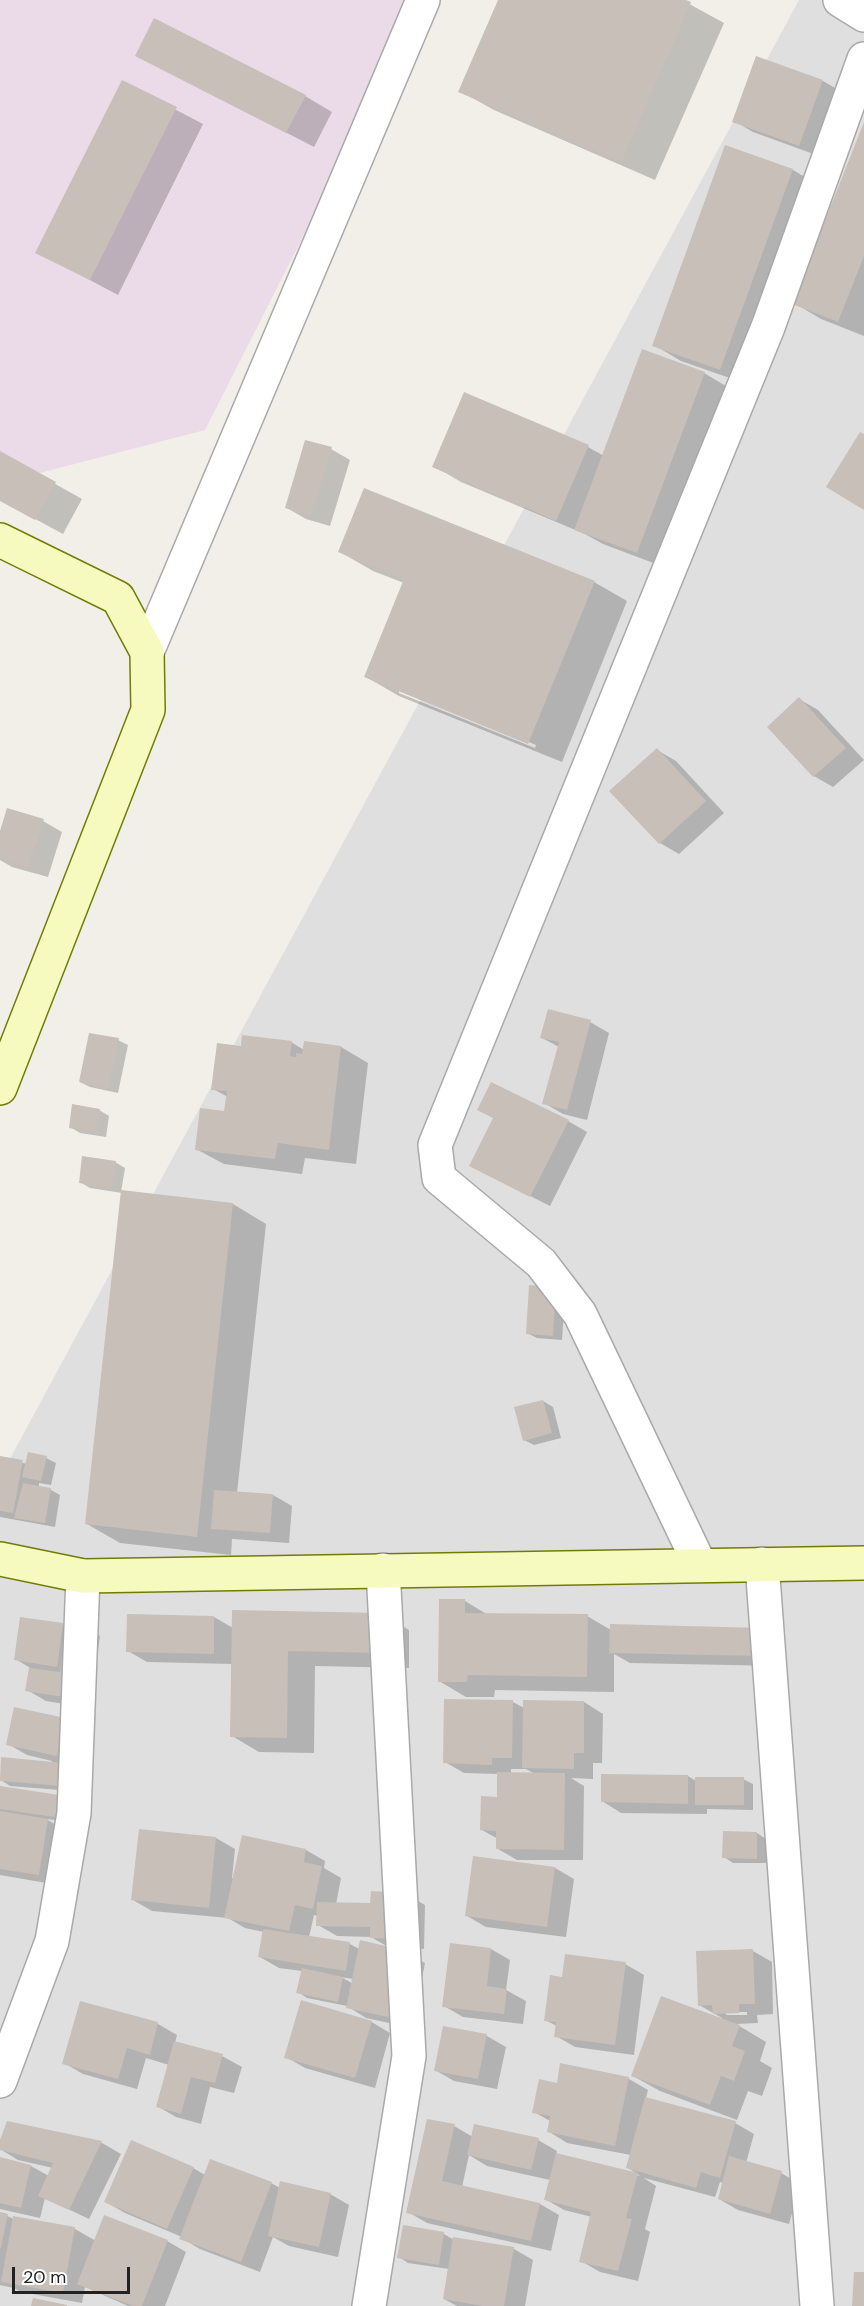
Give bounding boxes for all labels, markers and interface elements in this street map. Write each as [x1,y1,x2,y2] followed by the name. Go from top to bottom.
[15,2255,134,2293] scale bar
[23,2265,66,2289] text: 20 m

